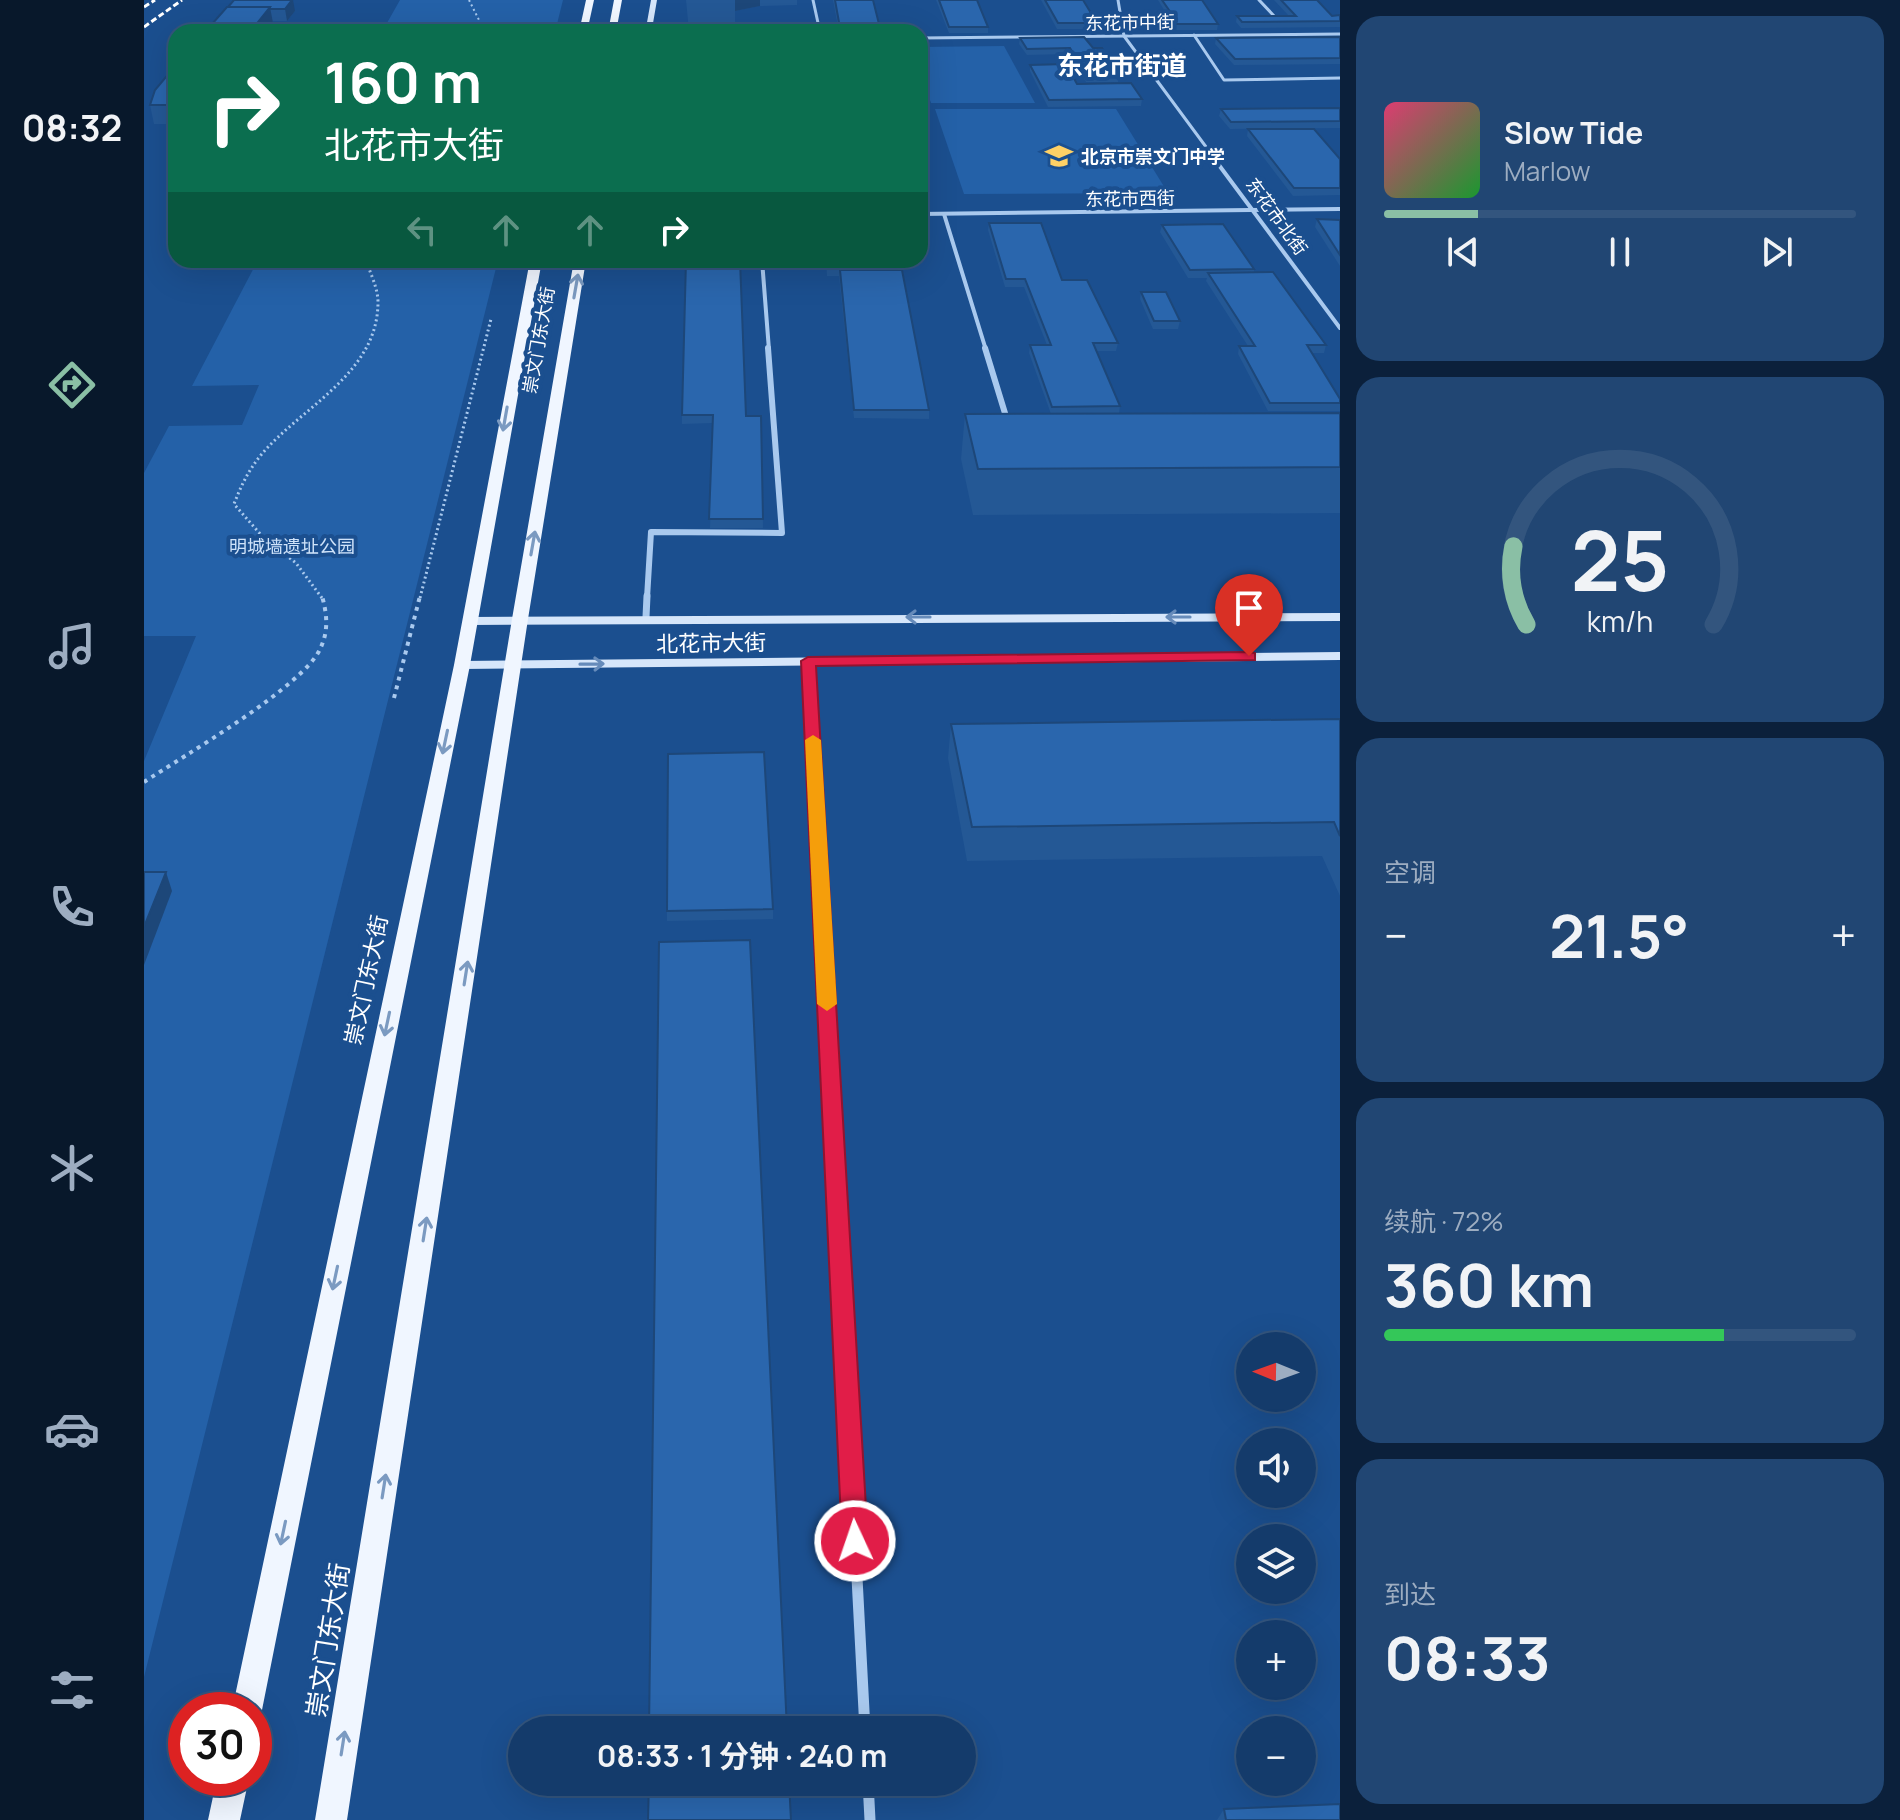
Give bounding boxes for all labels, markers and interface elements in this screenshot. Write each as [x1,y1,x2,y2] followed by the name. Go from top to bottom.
[1085,9,1175,35] street label: 东花市中街
[324,43,482,120] text: 160 m
[1057,47,1187,83] district label: 东花市街道
[192,56,296,160] icon: right
[22,103,122,152] text: 08:32
[1504,112,1643,153] text: Slow Tide
[324,120,504,169] text: 北花市大街
[1044,141,1074,171] school or university icon: 北京市崇文门中学
[1081,144,1225,168] place label: 北京市崇文门中学
[1504,153,1591,189] text: Marlow
[1241,173,1313,259] street label: 东花市北街
[1085,185,1175,211] street label: 东花市西街
[400,208,444,252] icon: left
[484,208,528,252] icon: ahead
[568,208,612,252] icon: ahead
[652,208,696,252] icon: right
[1441,230,1485,274] icon: previous
[1598,230,1642,274] icon: pause
[1755,230,1799,274] icon: next
[569,274,584,299] one-way arrow
[517,285,559,395] street label: 崇文门东大街
[44,357,100,413] icon: directions
[496,406,511,431] one-way arrow
[1571,502,1669,616] text: 25
[526,530,541,556] one-way arrow
[229,534,355,558] park label: 明城墙遗址公园
[1215,574,1283,656] pin
[1227,586,1271,630] icon: arrive
[1587,602,1653,641] text: km/h
[905,609,932,625] one-way arrow
[1165,609,1192,625] one-way arrow
[44,618,100,674] icon: music
[656,627,766,659] street label: 北花市大街
[578,656,605,672] one-way arrow
[437,728,452,754] one-way arrow
[1384,854,1436,890] text: 空调
[44,879,100,935] icon: phone
[1549,894,1689,976] text: 21.5°
[1384,905,1408,965] text: −
[1831,905,1856,965] text: +
[338,912,394,1048] street label: 崇文门东大街
[459,960,474,986] one-way arrow
[379,1010,394,1036] one-way arrow
[44,1140,100,1196] icon: climate
[1384,1203,1504,1239] text: 续航 · 72%
[418,1217,433,1243] one-way arrow
[1384,1243,1594,1325] text: 360 km
[327,1265,342,1291] one-way arrow
[1236,1332,1316,1412] north arrow
[1236,1332,1316,1796] map controls
[44,1401,100,1457] icon: car
[1236,1428,1316,1508] button: sound
[377,1474,392,1499] one-way arrow
[813,1499,897,1583] position arrow
[275,1520,290,1545] one-way arrow
[1236,1524,1316,1604] button: layers
[297,1560,357,1720] street label: 崇文门东大街
[1384,1576,1436,1612] text: 到达
[1384,1616,1551,1698] text: 08:33
[1236,1620,1316,1700] button: +
[44,1662,100,1718] icon: filters
[168,1692,272,1796] speed limit sign: 30
[1236,1716,1316,1796] button: −
[337,1731,352,1756] one-way arrow
[597,1735,887,1776] text: 08:33 · 1 分钟 · 240 m

